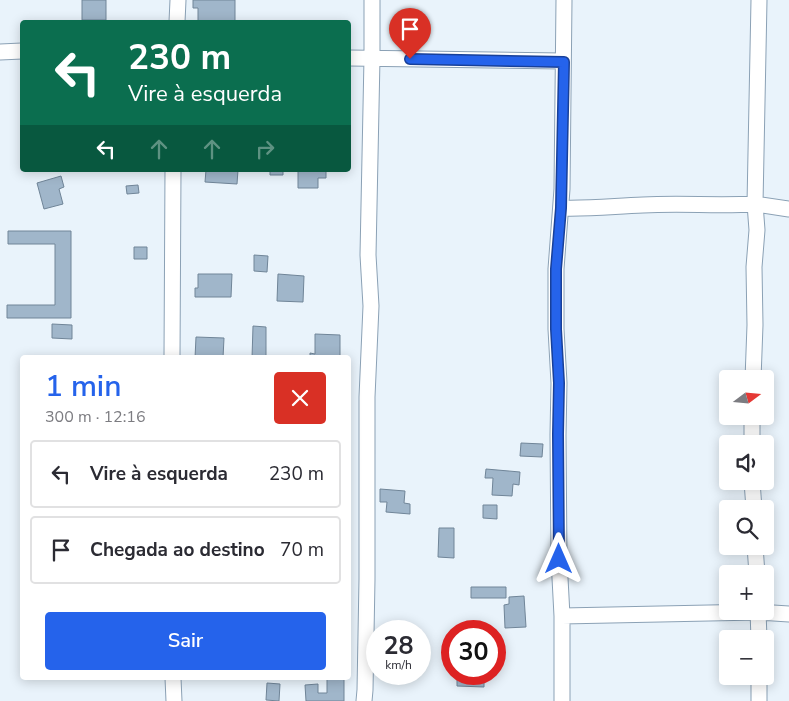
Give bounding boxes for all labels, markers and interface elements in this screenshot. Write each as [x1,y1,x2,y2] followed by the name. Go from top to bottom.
[389,8,431,59] pin
[396,15,424,43] icon: arrive
[128,34,231,81] text: 230 m
[45,40,110,105] icon: left
[128,79,282,109] text: Vire à esquerda
[92,135,120,163] icon: left
[145,135,173,163] icon: ahead
[198,135,226,163] icon: ahead
[251,135,279,163] icon: right
[45,366,121,407] text: 1 min
[719,370,774,425] north arrow
[719,370,774,685] map controls
[274,372,326,424] button: close
[45,406,146,428] text: 300 m · 12:16
[719,435,774,490] button: sound
[47,460,75,488] icon: left
[90,461,228,487] text: Vire à esquerda
[269,461,324,487] text: 230 m
[719,500,774,555] button: search
[532,532,584,584] position arrow
[47,536,75,564] icon: arrive
[90,537,265,563] text: Chegada ao destino
[280,537,324,563] text: 70 m
[719,565,774,620] button: +
[45,612,326,670] button: Sair
[441,620,506,685] speed limit sign: 30
[383,629,414,663] text: 28
[719,630,774,685] button: −
[385,657,412,673] text: km/h

